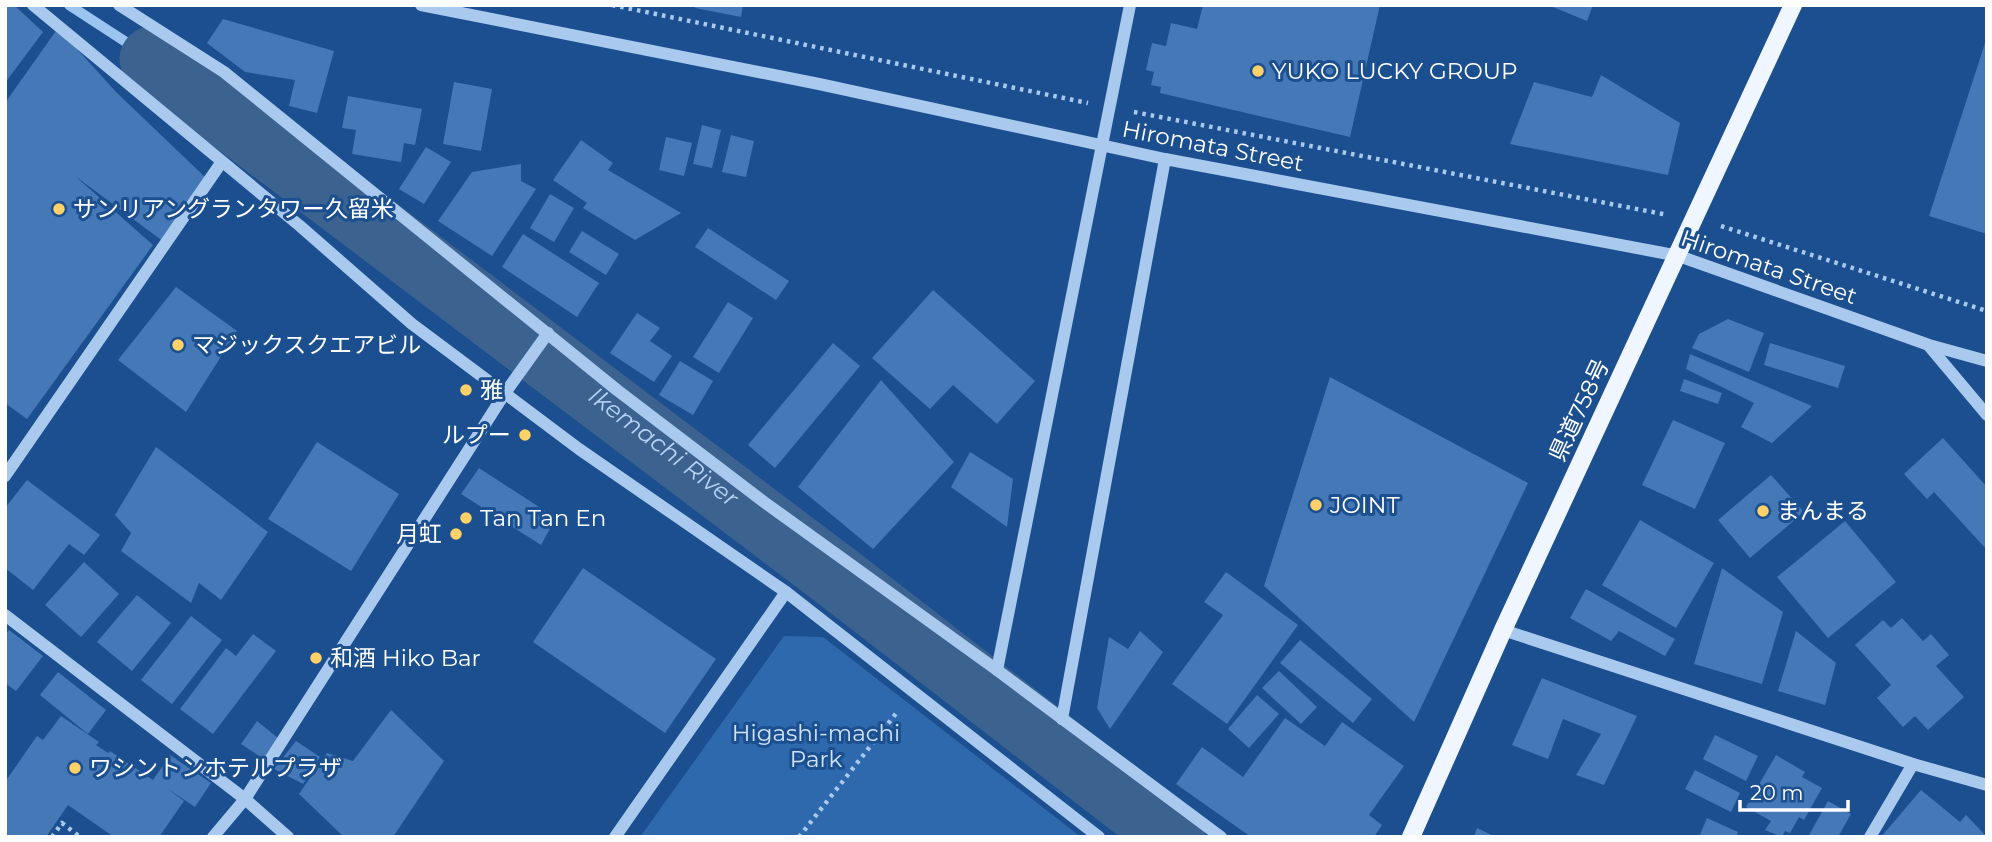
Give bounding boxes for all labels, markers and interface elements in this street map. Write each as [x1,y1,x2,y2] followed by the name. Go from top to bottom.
[1272,57,1517,85] place label: YUKO LUCKY GROUP
[1250,63,1266,79] marker: YUKO LUCKY GROUP
[1120,115,1306,177] street label: Hiromata Street
[73,195,394,223] place label: サンリアングランタワー久留米
[51,201,67,217] marker: サンリアングランタワー久留米
[1677,224,1861,310] street label: Hiromata Street
[192,331,421,359] place label: マジックスクエアビル
[170,337,186,353] marker: マジックスクエアビル
[1543,354,1615,466] street label: 県道758号
[480,376,503,404] place label: 雅
[583,380,746,513] water label: Ikemachi River
[458,382,474,398] marker: 雅
[442,421,511,449] place label: ルプー
[517,427,533,443] marker: ルプー
[1329,491,1400,519] place label: JOINT
[1308,497,1324,513] marker: JOINT
[1777,497,1869,525] place label: まんまる
[1755,503,1771,519] marker: まんまる
[480,504,606,532] place label: Tan Tan En
[458,510,474,526] marker: Tan Tan En
[396,520,442,548] place label: 月虹
[448,526,464,542] marker: 月虹
[330,644,481,672] place label: 和酒 Hiko Bar
[308,650,324,666] marker: 和酒 Hiko Bar
[732,719,900,773] park label: Higashi-machi Park
[89,754,342,782] place label: ワシントンホテルプラザ
[67,760,83,776] marker: ワシントンホテルプラザ
[1740,768,1848,812] scale bar
[1750,780,1804,805] text: 20 m

